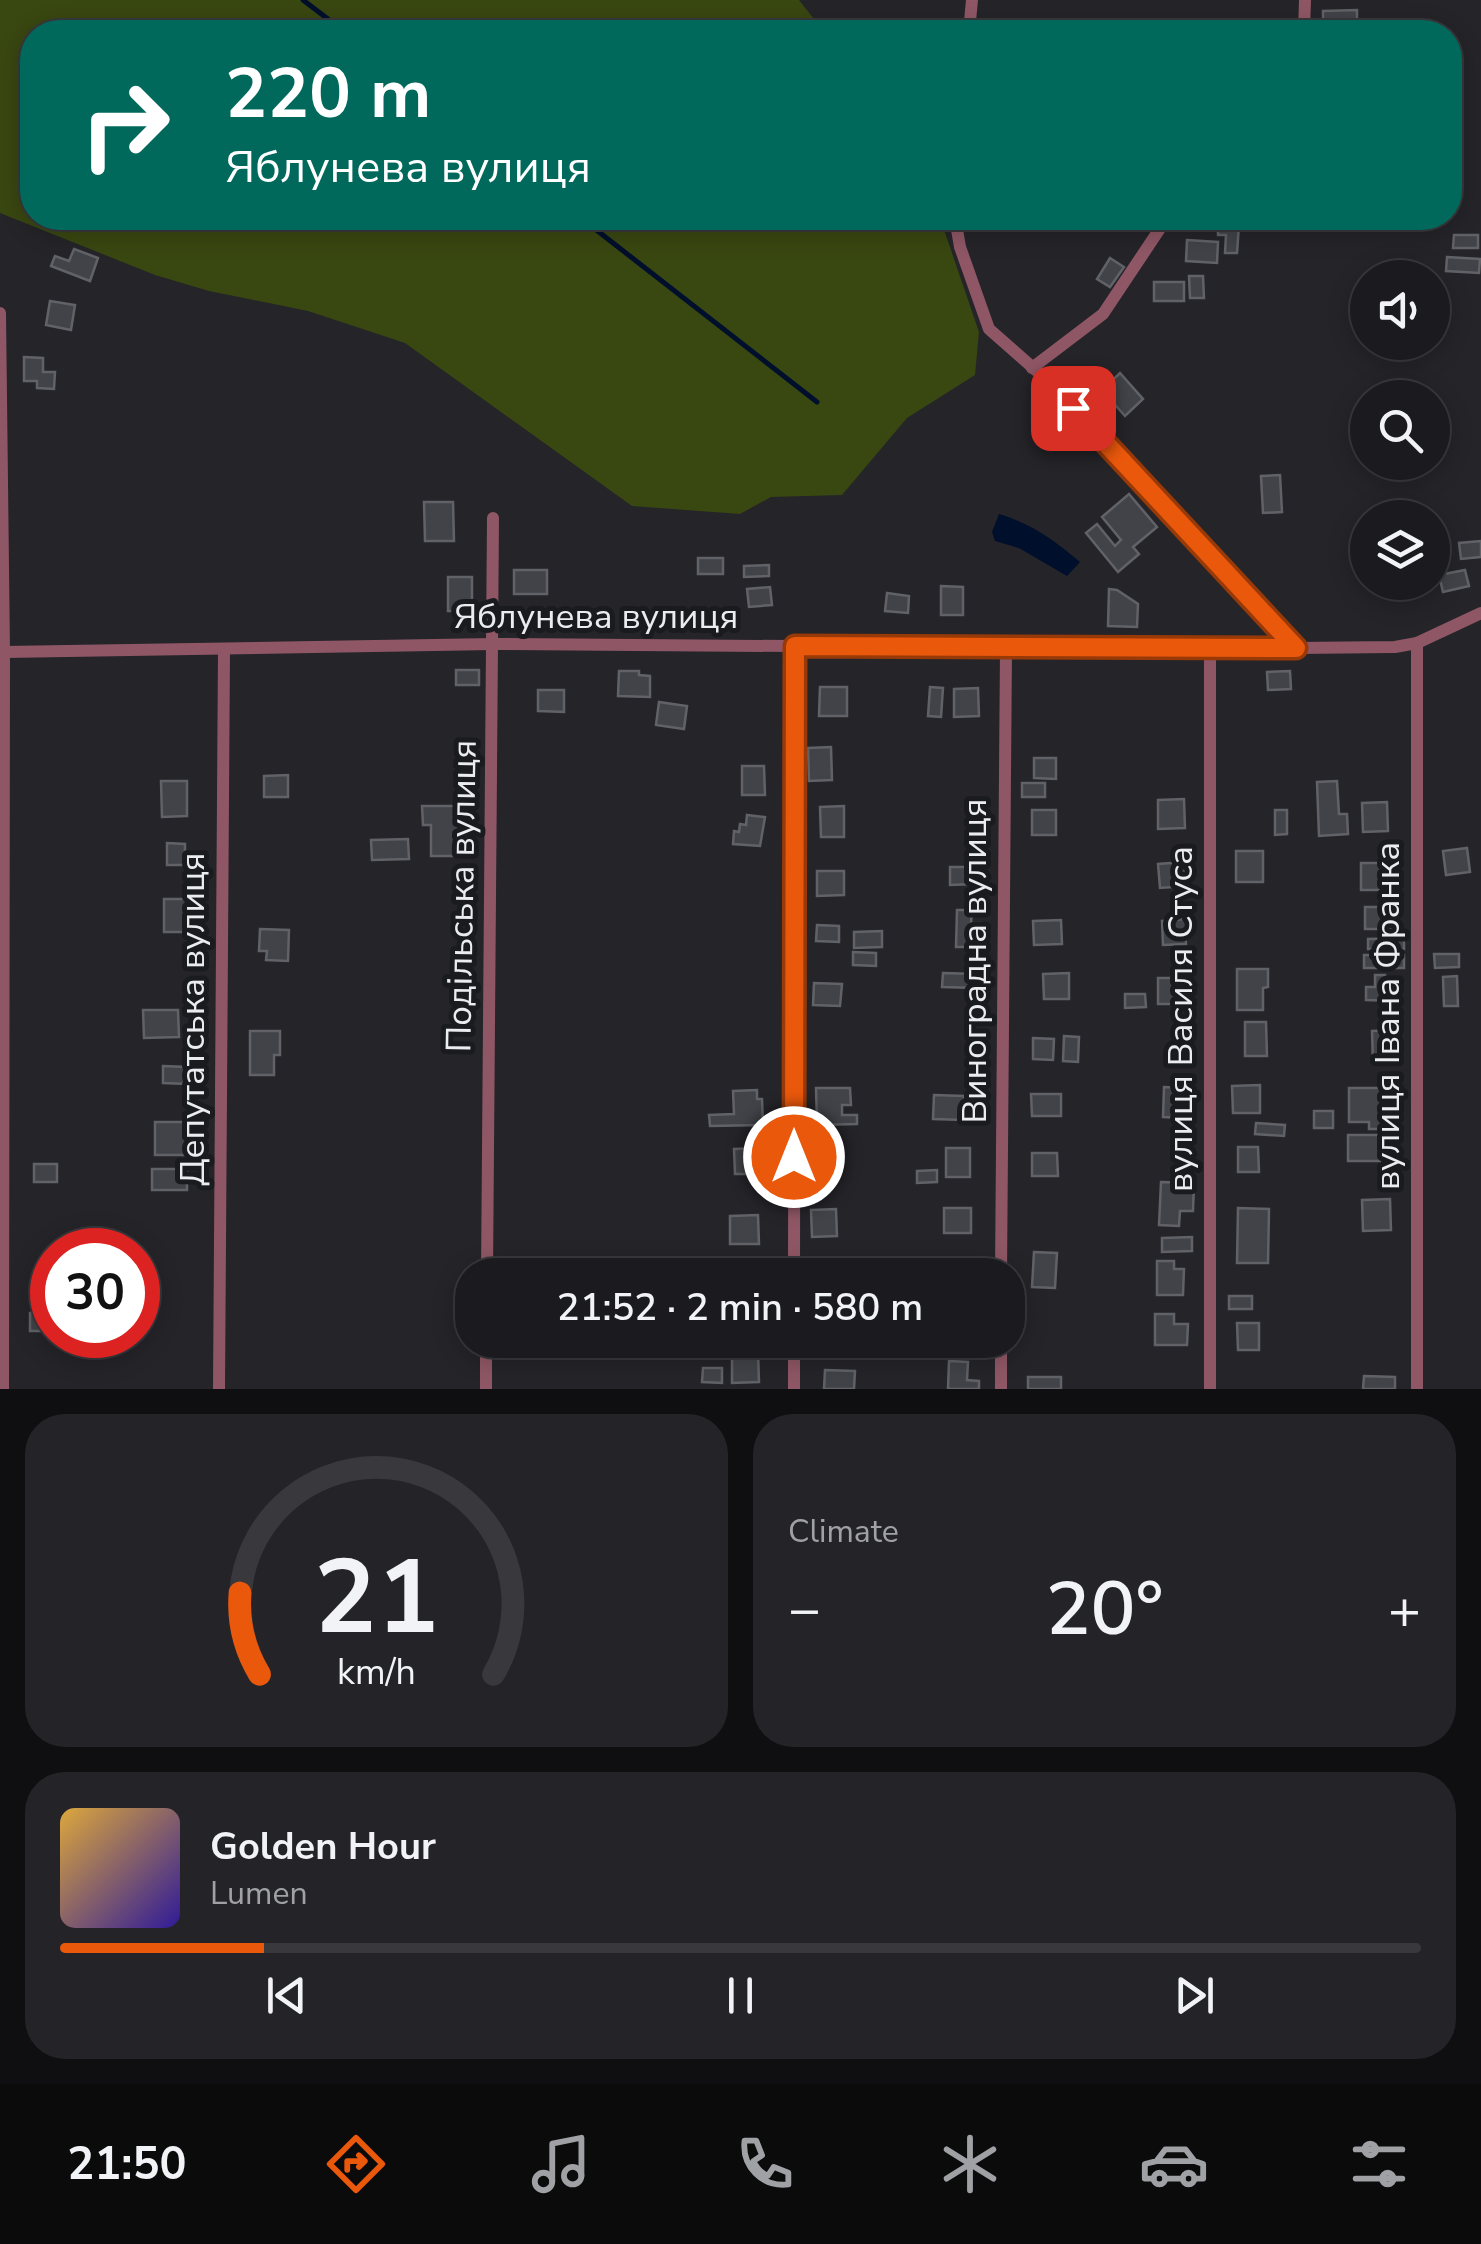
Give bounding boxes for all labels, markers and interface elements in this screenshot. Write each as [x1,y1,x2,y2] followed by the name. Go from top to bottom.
[225,46,431,142] text: 220 m
[60,60,190,190] icon: right
[225,137,591,198] text: Яблунева вулиця
[1350,260,1450,600] map controls
[1350,260,1450,360] button: sound
[1031,366,1116,451] pin
[1350,380,1450,480] button: search
[1046,381,1101,436] icon: arrive
[1350,500,1450,600] button: layers
[454,593,738,640] street label: Яблунева вулиця
[435,739,488,1053] street label: Подільська вулиця
[951,798,998,1124] street label: Виноградна вулиця
[1364,842,1411,1190] street label: вулиця Івана Франка
[1157,846,1204,1192] street label: вулиця Василя Стуса
[169,852,216,1186] street label: Депутатська вулиця
[742,1105,846,1209] position arrow
[30,1228,160,1358] speed limit sign: 30
[557,1282,923,1333] text: 21:52 · 2 min · 580 m
[788,1510,899,1553] text: Climate
[314,1527,439,1669] text: 21
[1045,1558,1164,1660] text: 20°
[788,1572,821,1647] text: −
[1388,1572,1421,1647] text: +
[337,1648,416,1697] text: km/h
[210,1821,436,1872] text: Golden Hour
[210,1872,308,1915] text: Lumen
[259,1968,314,2023] icon: previous
[713,1968,768,2023] icon: pause
[1167,1968,1222,2023] icon: next
[321,2129,391,2199] icon: directions
[526,2129,596,2199] icon: music
[730,2129,800,2199] icon: phone
[935,2129,1005,2199] icon: climate
[1139,2129,1209,2199] icon: car
[1344,2129,1414,2199] icon: filters
[67,2134,186,2195] text: 21:50

